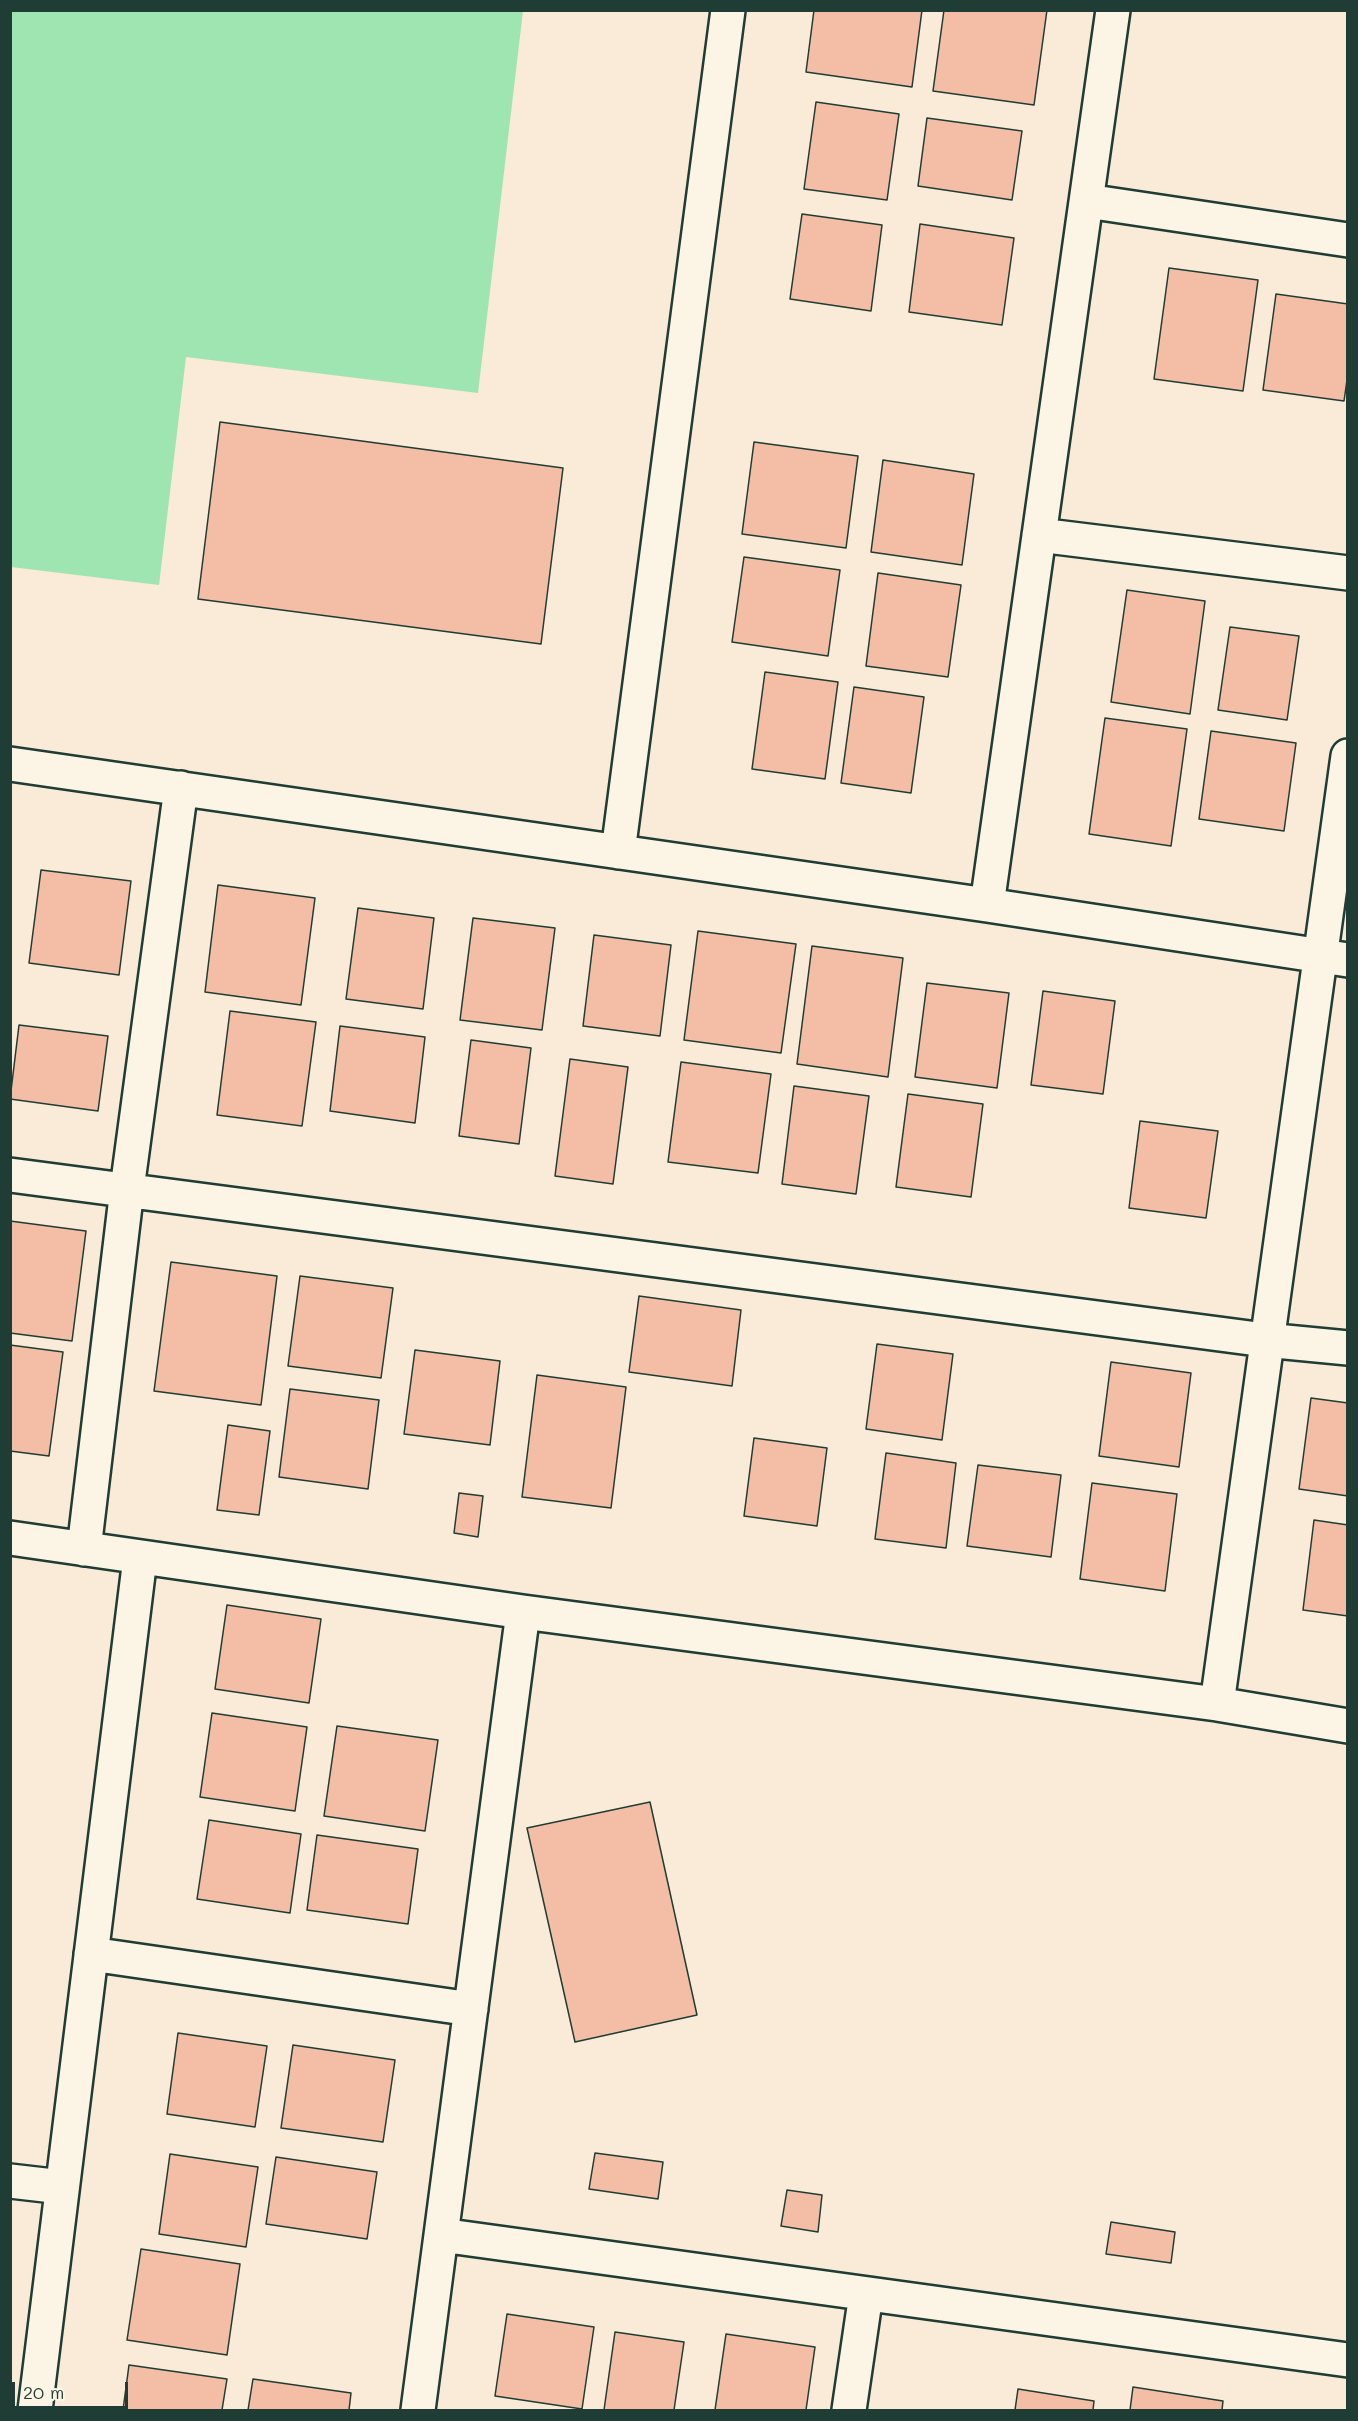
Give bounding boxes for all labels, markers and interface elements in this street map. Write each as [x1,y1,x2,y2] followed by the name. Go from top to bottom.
[15,2370,130,2408] scale bar
[23,2380,64,2404] text: 20 m

